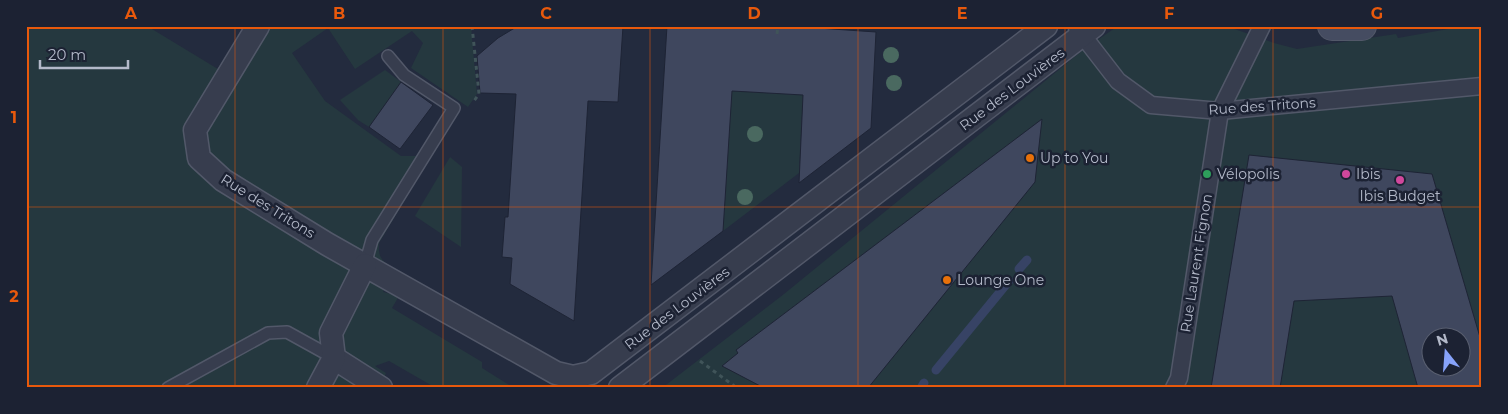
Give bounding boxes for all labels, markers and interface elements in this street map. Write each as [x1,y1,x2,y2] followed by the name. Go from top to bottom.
[124,4,138,23] text: A
[333,4,345,23] text: B
[540,4,552,23] text: C
[747,4,761,23] text: D
[957,4,967,23] text: E
[1164,4,1174,23] text: F
[1371,4,1383,23] text: G
[40,38,128,70] scale bar
[956,44,1068,134] street label: Rue des Louvières
[48,45,86,64] text: 20 m
[1208,93,1316,119] street label: Rue des Tritons
[11,108,17,127] text: 1
[1040,149,1108,167] place label: Up to You
[1024,152,1036,164] marker: Up to You
[1217,165,1280,183] place label: Vélopolis
[1356,165,1380,183] place label: Ibis
[1201,168,1213,180] marker: Vélopolis
[1340,168,1352,180] marker: Ibis
[218,170,319,242] street label: Rue des Tritons
[1394,174,1406,186] marker: Ibis Budget
[1359,187,1441,205] place label: Ibis Budget
[1176,192,1216,334] street label: Rue Laurent Fignon
[621,263,733,353] street label: Rue des Louvières
[957,271,1044,289] place label: Lounge One
[941,274,953,286] marker: Lounge One
[9,287,19,306] text: 2
[1420,326,1470,376] north arrow
[1434,329,1450,350] text: N

